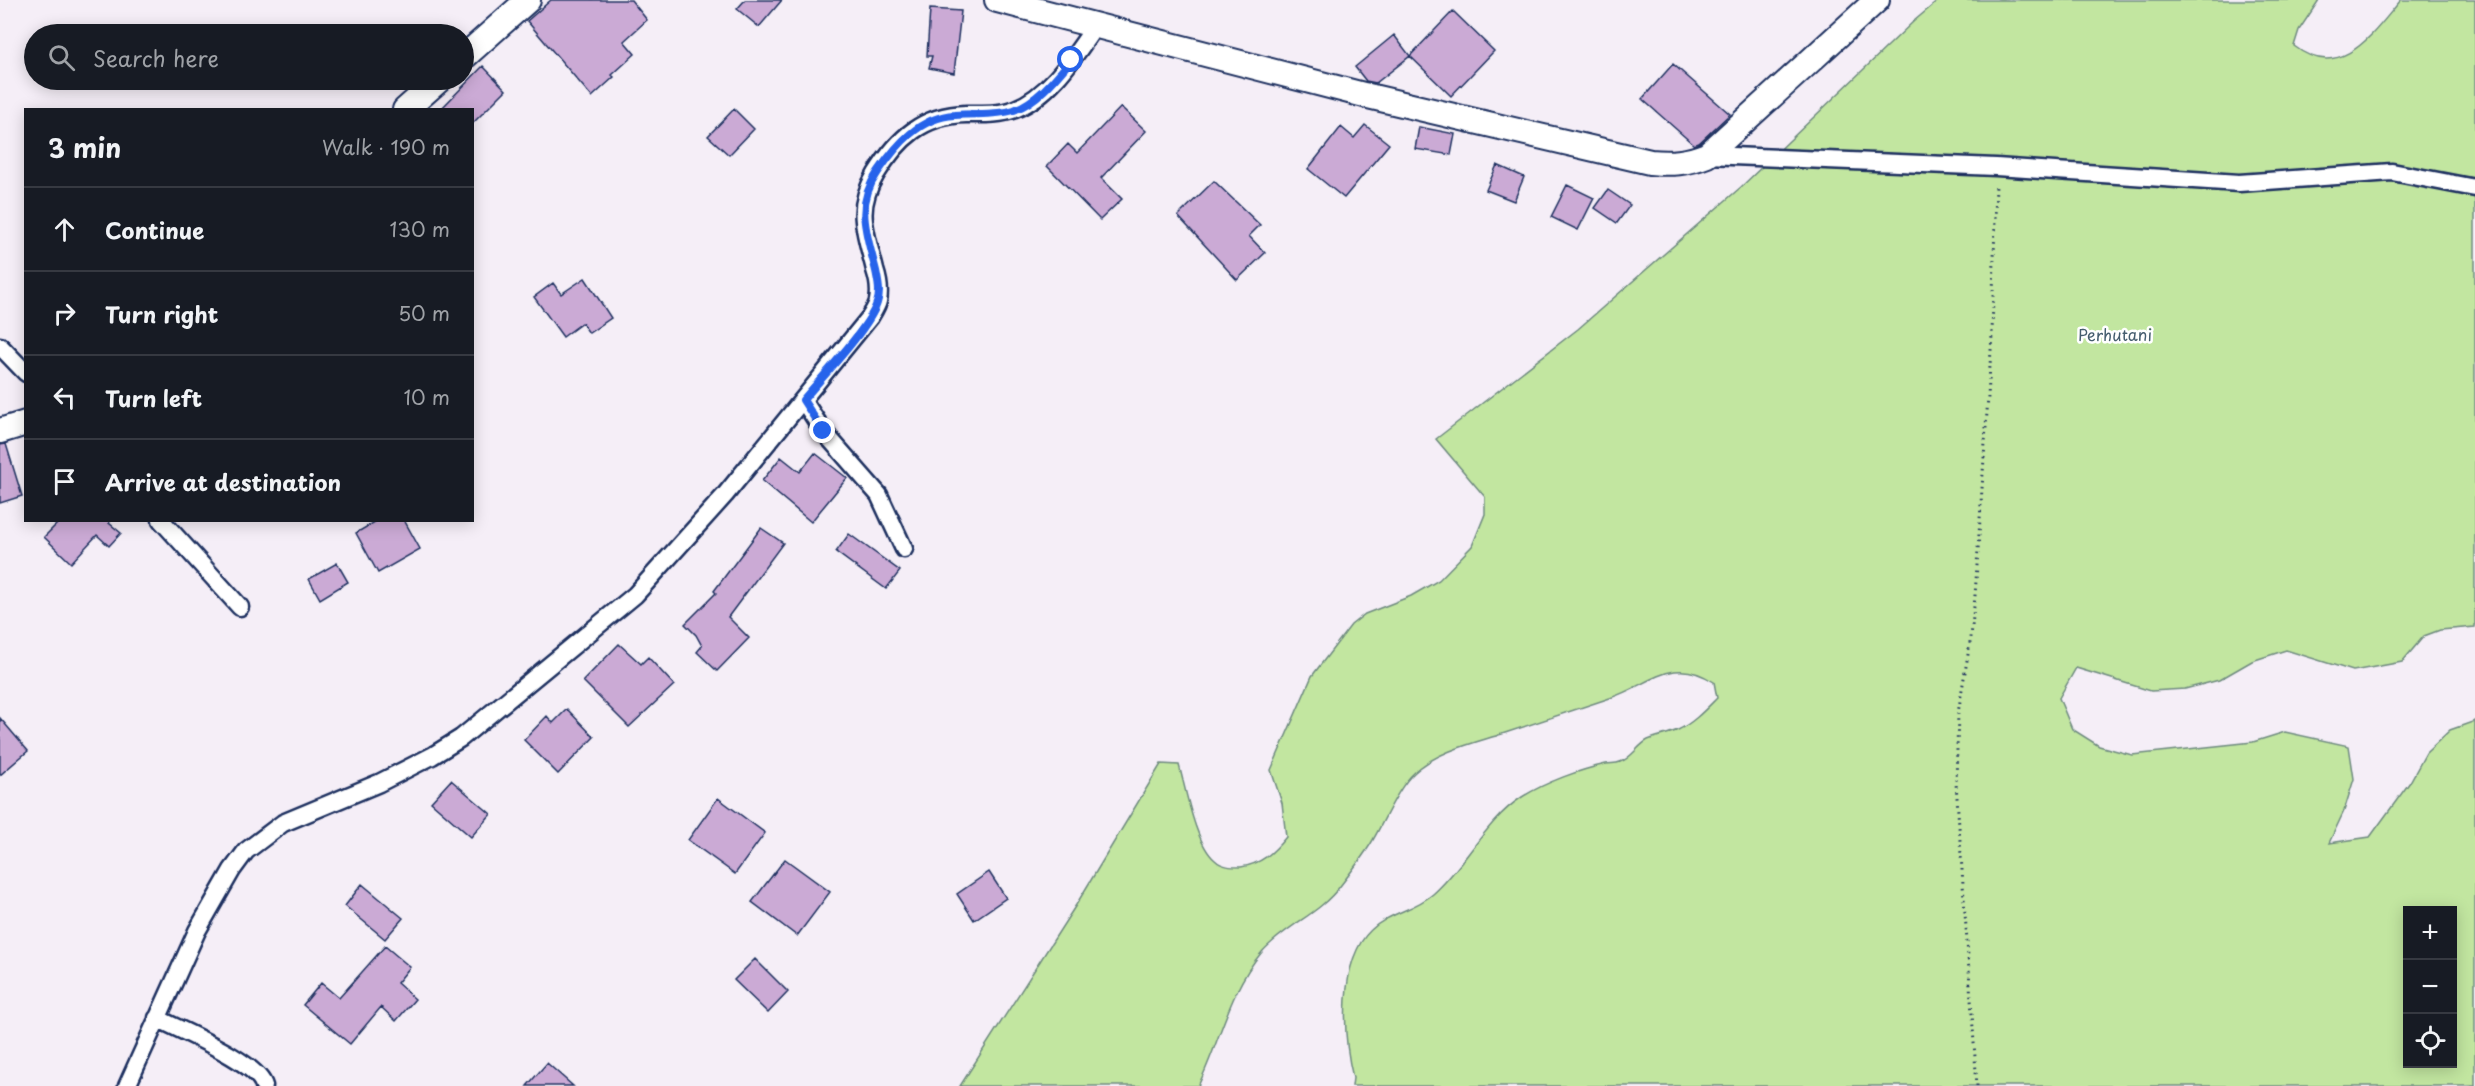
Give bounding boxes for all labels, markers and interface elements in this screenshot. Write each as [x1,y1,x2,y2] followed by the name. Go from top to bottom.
[24,24,474,90] search box
[45,41,78,74] icon: search
[93,41,219,74] text: Search here
[1057,46,1083,72] route start
[48,128,121,167] text: 3 min
[322,132,450,162] text: Walk · 190 m
[48,213,81,246] icon: ahead
[105,213,204,246] text: Continue
[390,214,450,244] text: 130 m
[48,297,81,330] icon: right
[105,297,218,330] text: Turn right
[398,298,450,328] text: 50 m
[2078,322,2152,346] park label: Perhutani
[48,381,81,414] icon: left
[105,381,202,414] text: Turn left
[403,382,450,412] text: 10 m
[809,417,835,443] route end
[48,465,81,498] icon: arrive
[105,465,341,498] text: Arrive at destination
[2403,906,2457,1068] map controls
[2403,906,2457,960] button: +
[2403,960,2457,1014] button: −
[2403,1014,2457,1068] button: locate

